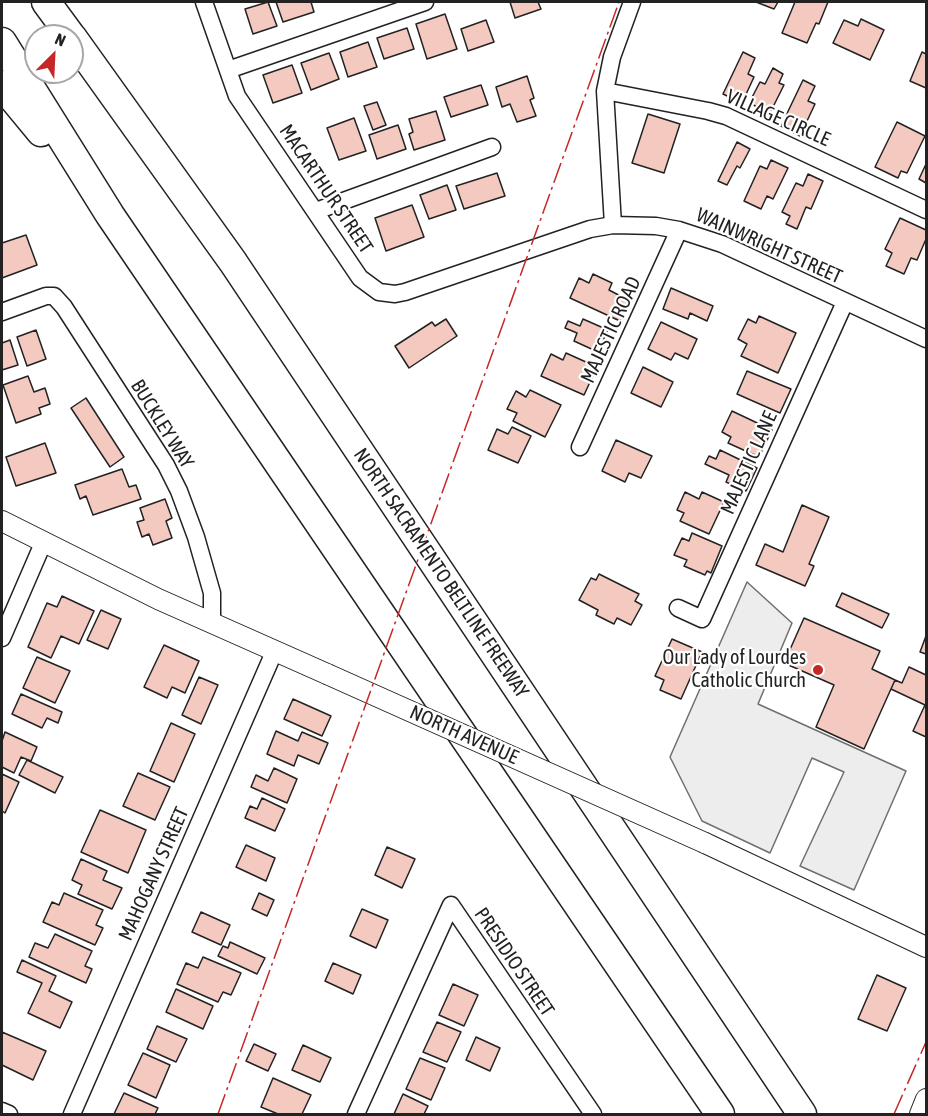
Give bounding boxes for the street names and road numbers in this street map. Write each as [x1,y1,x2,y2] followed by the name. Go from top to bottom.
[722,84,834,152] street label: VILLAGE CIRCLE
[274,120,378,258] street label: MACARTHUR STREET
[692,203,846,289] street label: WAINWRIGHT STREET
[576,273,646,387] street label: MAJESTIC ROAD
[125,375,199,473] street label: BUCKLEY WAY
[716,408,782,518] street label: MAJESTIC LANE
[348,444,534,702] street label: NORTH SACRAMENTO BELTLINE FREEWAY
[406,700,522,770] street label: NORTH AVENUE
[114,804,194,944] street label: MAHOGANY STREET
[469,903,559,1021] street label: PRESIDIO STREET

